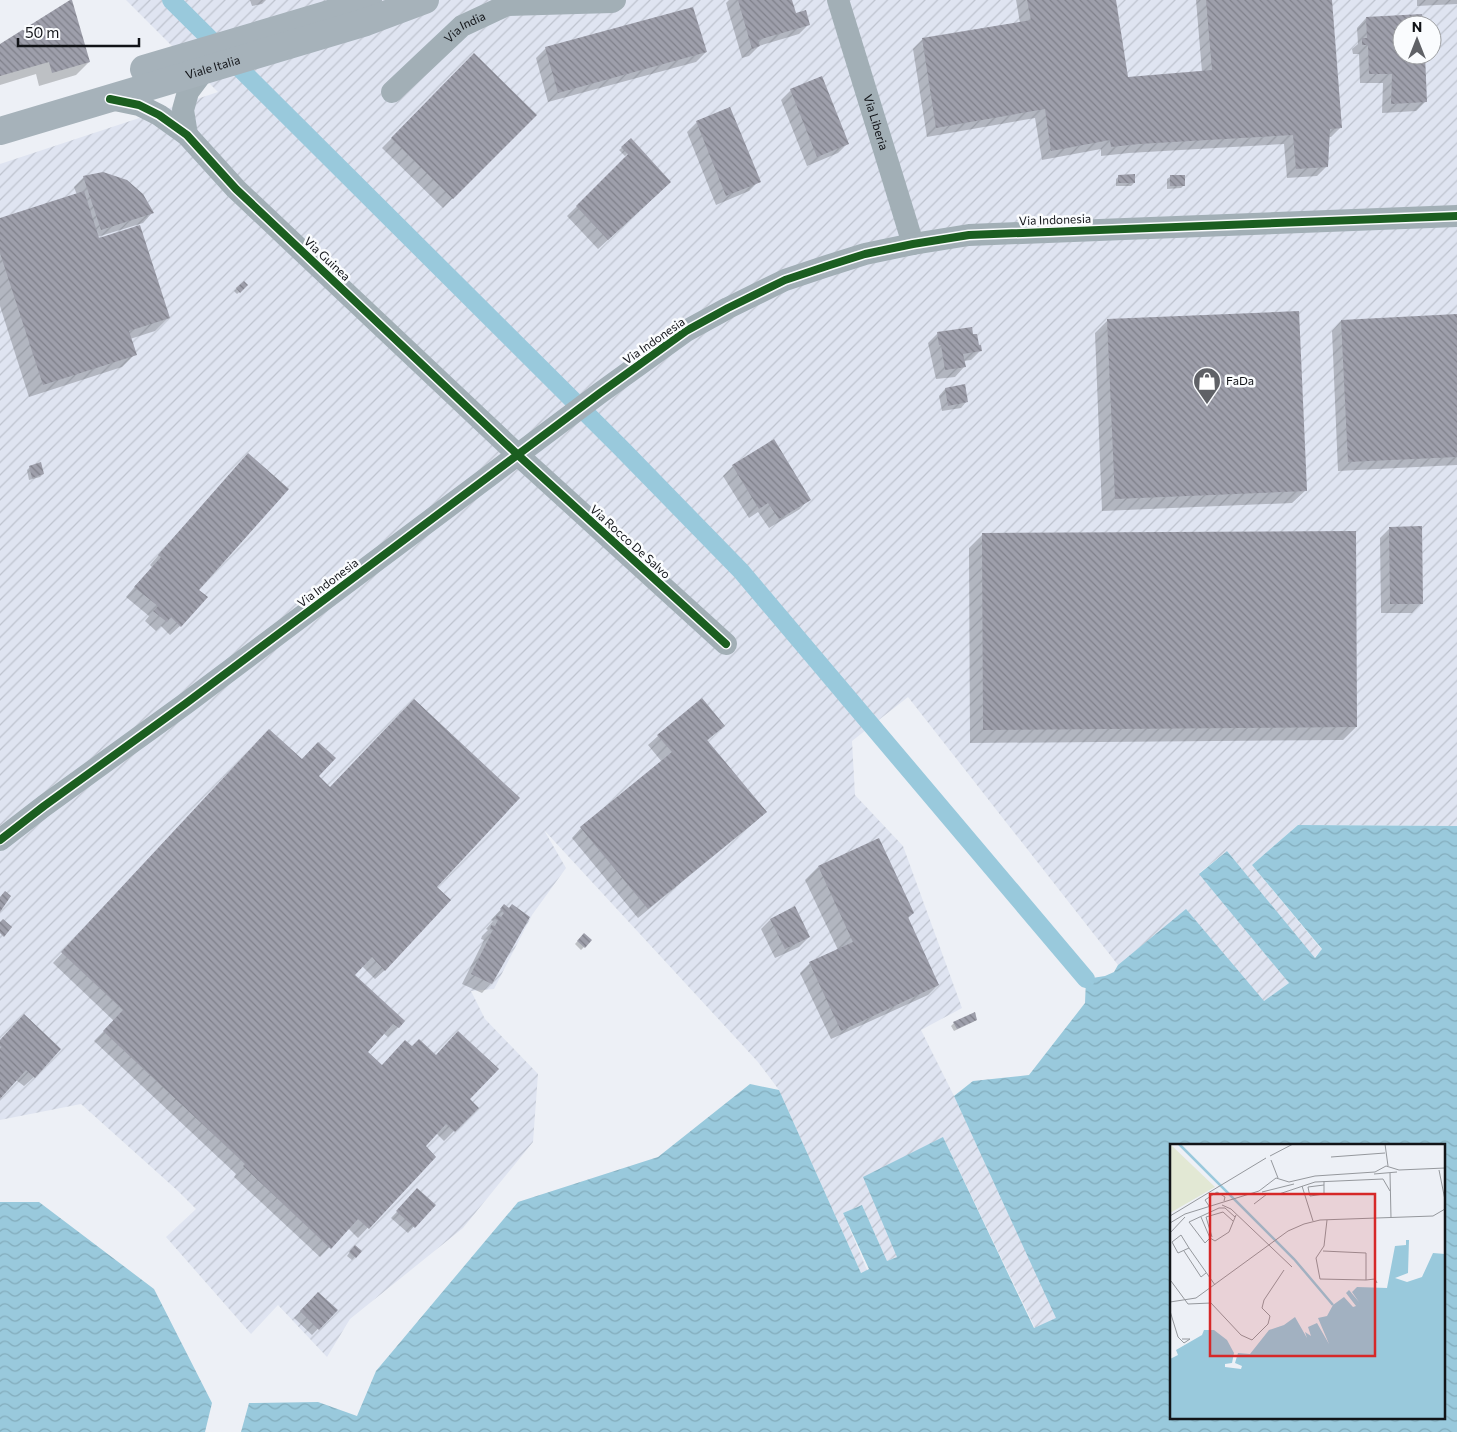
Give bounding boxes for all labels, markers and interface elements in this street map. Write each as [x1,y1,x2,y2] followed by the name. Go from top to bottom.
[441,8,487,45] street label: Via India
[18,15,139,47] scale bar
[1392,15,1442,65] north arrow
[1412,18,1422,35] text: N
[25,23,59,41] text: 50 m
[183,52,241,81] street label: Viale Italia
[861,93,892,152] street label: Via Liberia
[1019,211,1091,227] street label: Via Indonesia
[302,233,354,283] street label: Via Guinea
[620,314,687,367] street label: Via Indonesia
[1192,366,1222,405] shop icon: FaDa
[1226,373,1254,387] place label: FaDa
[588,502,674,581] street label: Via Rocco De Salvo
[294,555,360,610] street label: Via Indonesia
[1170,1144,1444,1420] inset map

